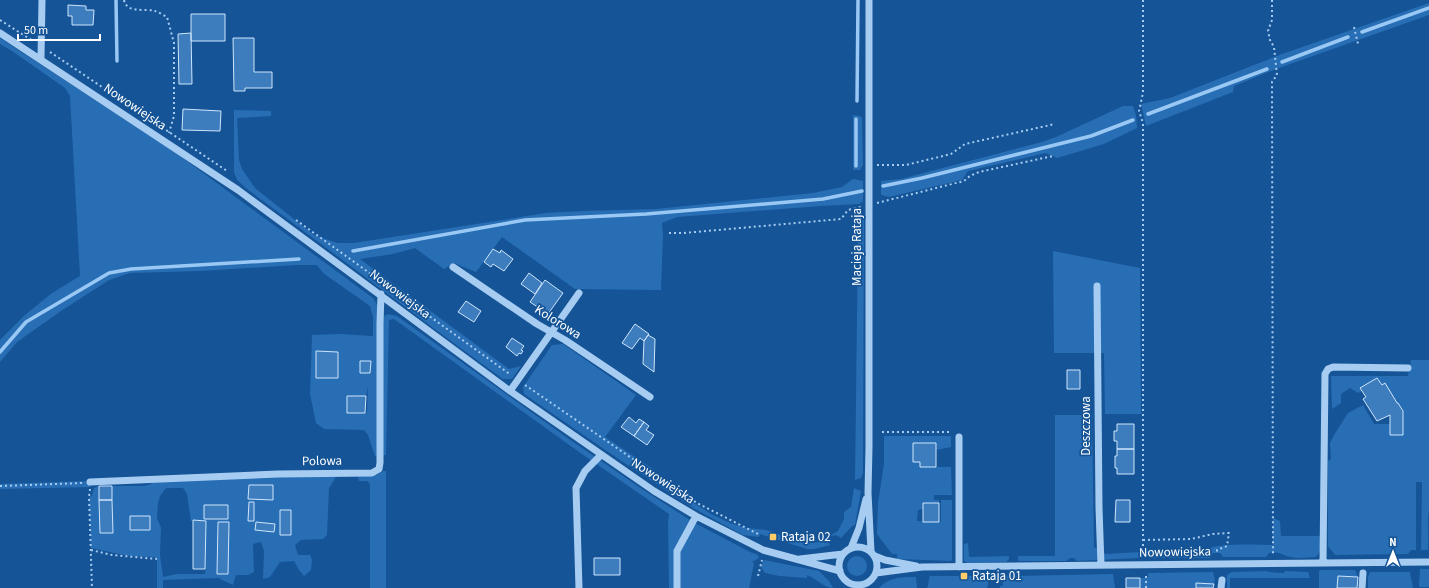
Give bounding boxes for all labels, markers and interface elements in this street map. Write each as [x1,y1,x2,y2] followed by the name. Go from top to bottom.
[18,16,100,42] scale bar
[24,22,48,39] text: 50 m
[100,79,170,135] street label: Nowowiejska
[848,208,866,286] street label: Macieja Rataja
[366,265,434,323] street label: Nowowiejska
[531,301,585,343] street label: Kolorowa
[1077,396,1095,456] street label: Deszczowa
[302,452,342,470] street label: Polowa
[628,454,698,508] street label: Nowowiejska
[781,528,831,546] place label: Rataja 02
[768,532,778,542] marker: Rataja 02
[1373,532,1413,572] north arrow
[1389,535,1397,550] text: N
[1139,542,1211,562] street label: Nowowiejska
[972,567,1022,585] place label: Rataja 01
[959,571,969,581] marker: Rataja 01

